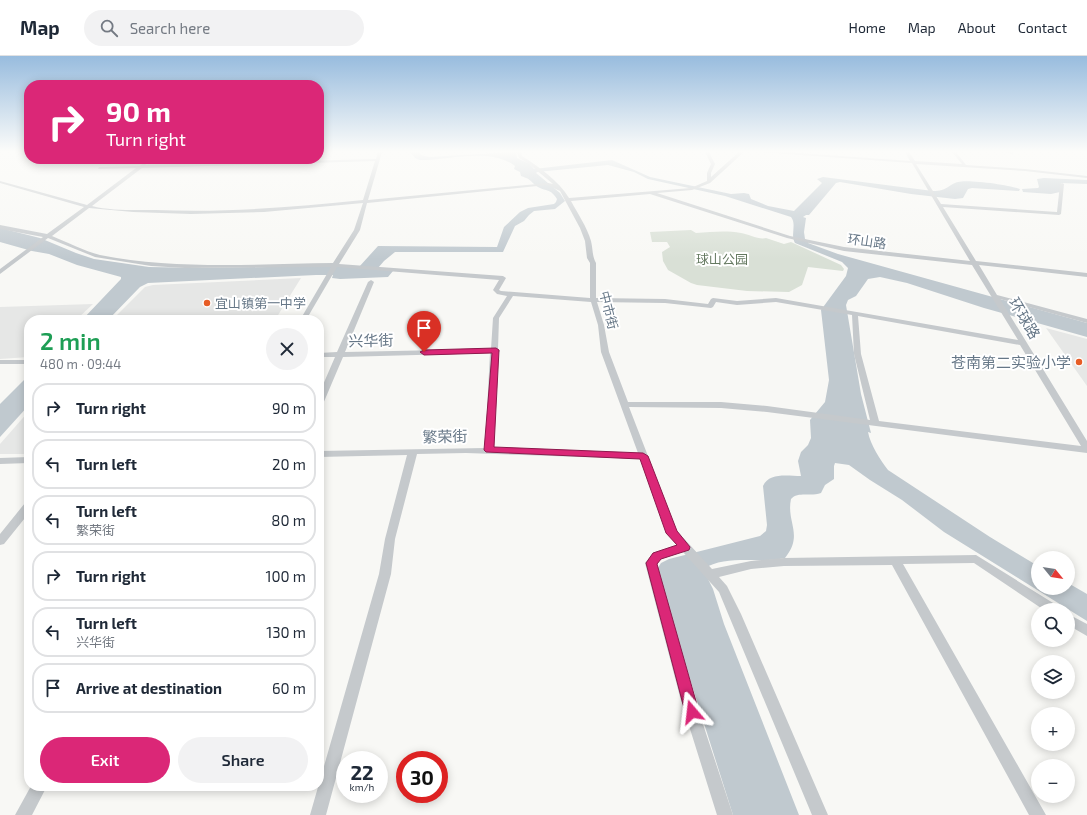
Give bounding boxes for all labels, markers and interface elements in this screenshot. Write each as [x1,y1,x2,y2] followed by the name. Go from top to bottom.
[84,10,364,46] search box
[20,16,60,39] text: Map
[98,17,120,39] icon: search
[130,19,210,37] text: Search here
[849,19,886,36] text: Home
[908,19,936,36] text: Map
[958,19,996,36] text: About
[1018,19,1067,36] text: Contact
[106,94,171,128] text: 90 m
[40,96,92,148] icon: right
[106,128,186,150] text: Turn right
[847,230,887,252] street label: 环山路
[696,251,748,267] park label: 球山公园
[597,289,621,331] street label: 中市街
[1006,294,1044,342] street label: 环球路
[215,295,306,311] place label: 宜山镇第一中学
[202,298,212,308] marker: 宜山镇第一中学
[407,311,441,352] pin
[413,317,435,339] icon: arrive
[40,326,101,355] text: 2 min
[266,328,308,370] button: close
[348,331,394,349] street label: 兴华街
[951,353,1071,371] place label: 苍南第二实验小学
[40,356,121,372] text: 480 m · 09:44
[1074,357,1084,367] marker: 苍南第二实验小学
[42,397,64,419] icon: right
[76,399,146,417] text: Turn right
[272,399,306,417] text: 90 m
[422,427,468,445] street label: 繁荣街
[42,453,64,475] icon: left
[76,455,137,473] text: Turn left
[272,455,306,473] text: 20 m
[76,502,137,520] text: Turn left
[42,509,64,531] icon: left
[271,511,306,529] text: 80 m
[76,522,115,538] text: 繁荣街
[1031,551,1075,595] north arrow
[1031,551,1075,803] map controls
[42,565,64,587] icon: right
[76,567,146,585] text: Turn right
[265,567,306,585] text: 100 m
[1031,603,1075,647] button: search
[76,614,137,632] text: Turn left
[42,621,64,643] icon: left
[266,623,306,641] text: 130 m
[76,634,115,650] text: 兴华街
[1031,655,1075,699] button: layers
[42,677,64,699] icon: arrive
[76,679,222,697] text: Arrive at destination
[272,679,306,697] text: 60 m
[671,691,713,733] position arrow
[1031,707,1075,751] button: +
[40,737,170,783] button: Exit
[178,737,308,783] button: Share
[396,751,448,803] speed limit sign: 30
[1031,759,1075,803] button: −
[350,760,374,784] text: 22
[350,781,374,793] text: km/h

